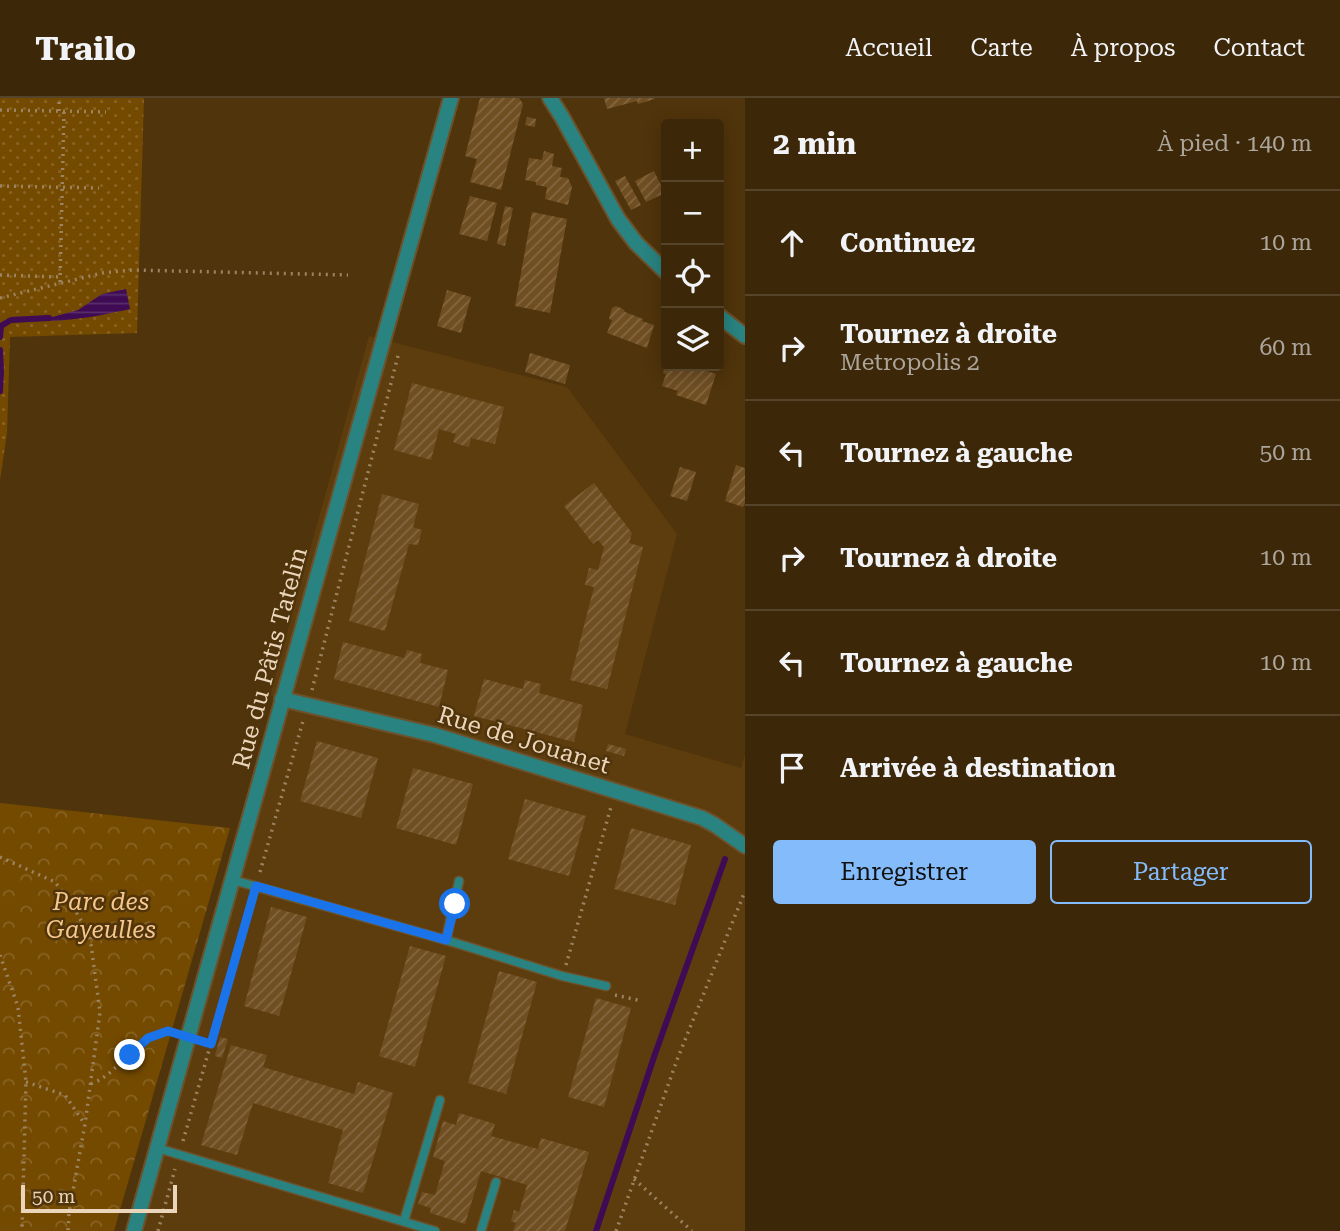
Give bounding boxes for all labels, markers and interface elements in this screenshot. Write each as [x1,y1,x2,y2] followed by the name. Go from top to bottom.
[35,29,136,68] text: Trailo
[846,34,932,62] text: Accueil
[970,34,1033,62] text: Carte
[1071,34,1175,62] text: À propos
[1213,34,1305,62] text: Contact
[661,119,724,371] map controls
[661,119,724,182] button: +
[773,126,856,161] text: 2 min
[1157,130,1312,157] text: À pied · 140 m
[661,182,724,245] button: −
[773,224,811,262] icon: ahead
[840,228,975,258] text: Continuez
[1259,229,1312,256] text: 10 m
[661,245,724,308] button: locate
[661,308,724,371] button: layers
[840,319,1057,349] text: Tournez à droite
[773,329,811,367] icon: right
[1259,334,1312,361] text: 60 m
[840,349,980,376] text: Metropolis 2
[773,434,811,472] icon: left
[840,438,1073,468] text: Tournez à gauche
[1259,439,1312,466] text: 50 m
[773,539,811,577] icon: right
[840,543,1057,573] text: Tournez à droite
[227,544,313,772] street label: Rue du Pâtis Tatelin
[1259,544,1312,571] text: 10 m
[773,644,811,682] icon: left
[840,648,1073,678] text: Tournez à gauche
[1259,649,1312,676] text: 10 m
[435,701,614,780] street label: Rue de Jouanet
[773,749,811,787] icon: arrive
[840,753,1116,783] text: Arrivée à destination
[773,840,1036,904] button: Enregistrer
[1050,840,1312,904] button: Partager
[46,888,156,944] park label: Parc des Gayeulles
[439,888,470,919] route start
[114,1039,145,1070] route end
[21,1182,177,1214] scale bar
[32,1185,75,1208] text: 50 m

